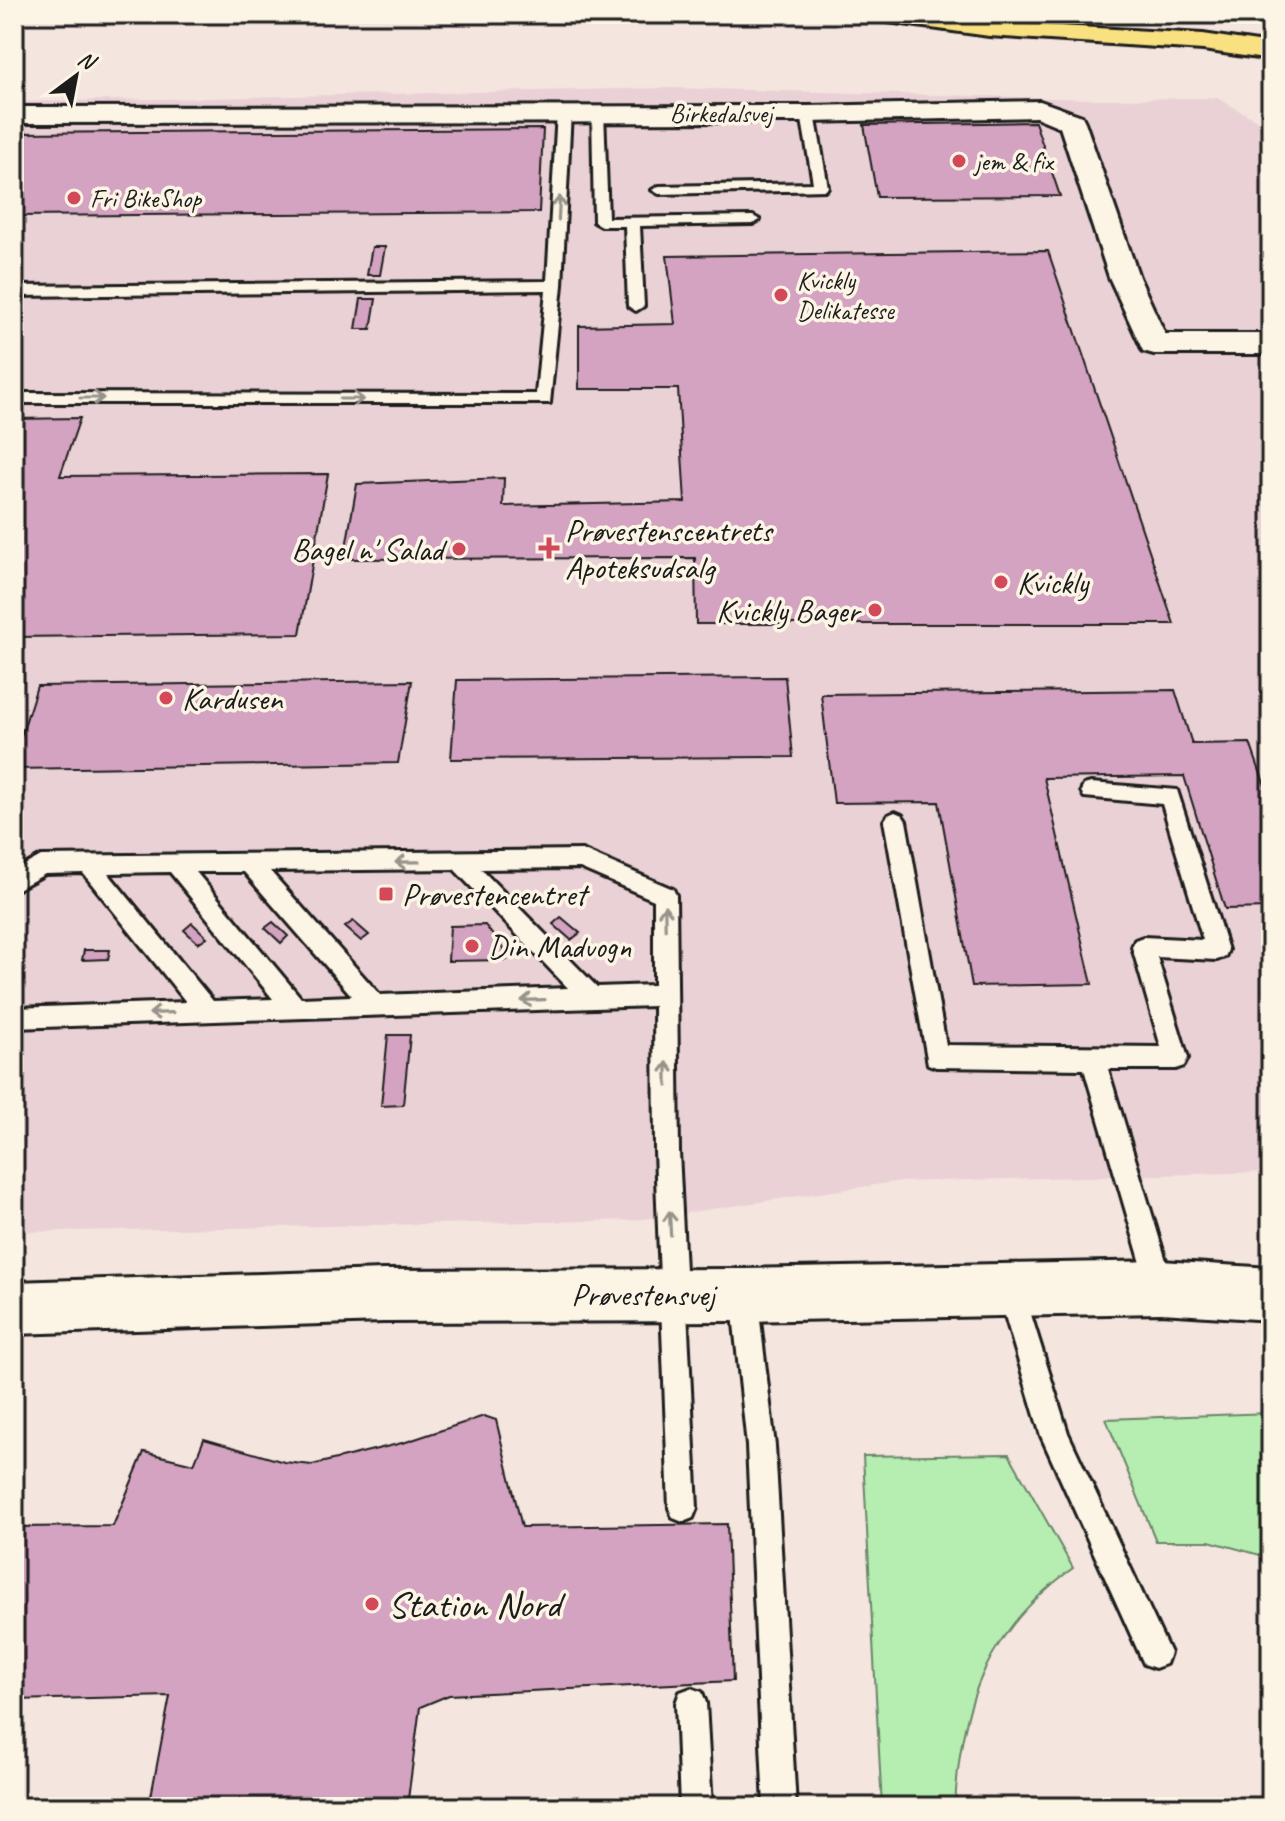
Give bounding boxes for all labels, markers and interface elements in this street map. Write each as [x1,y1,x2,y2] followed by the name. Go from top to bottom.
[36,36,116,116] north arrow
[73,44,102,77] text: N
[670,97,775,130] street label: Birkedalsvej
[972,145,1055,178] place label: jem & fix
[950,152,968,170] marker: jem & fix
[90,182,202,215] place label: Fri BikeShop
[65,189,83,207] marker: Fri BikeShop
[552,195,567,222] one-way arrow
[797,264,895,327] place label: Kvickly Delikatesse
[772,286,790,304] marker: Kvickly Delikatesse
[78,390,105,406] one-way arrow
[338,391,365,407] one-way arrow
[565,510,774,588] place label: Prøvestenscentrets Apoteksudsalg
[292,529,448,570] place label: Bagel n' Salad
[540,539,558,557] marker: Prøvestenscentrets Apoteksudsalg
[450,540,468,558] marker: Bagel n' Salad
[1017,562,1090,603] place label: Kvickly
[992,573,1010,591] marker: Kvickly
[716,590,862,631] place label: Kvickly Bager
[866,601,884,619] marker: Kvickly Bager
[182,678,284,719] place label: Kardusen
[157,689,175,707] marker: Kardusen
[394,855,421,870] one-way arrow
[402,874,591,915] place label: Prøvestencentret
[377,885,395,903] marker: Prøvestencentret
[658,904,673,931] one-way arrow
[488,926,632,967] place label: Din Madvogn
[463,937,481,955] marker: Din Madvogn
[520,992,547,1007] one-way arrow
[148,1005,175,1020] one-way arrow
[659,1061,675,1088] one-way arrow
[663,1210,678,1237] one-way arrow
[571,1274,718,1315] street label: Prøvestensvej
[388,1581,567,1628] place label: Station Nord
[363,1595,381,1613] marker: Station Nord

